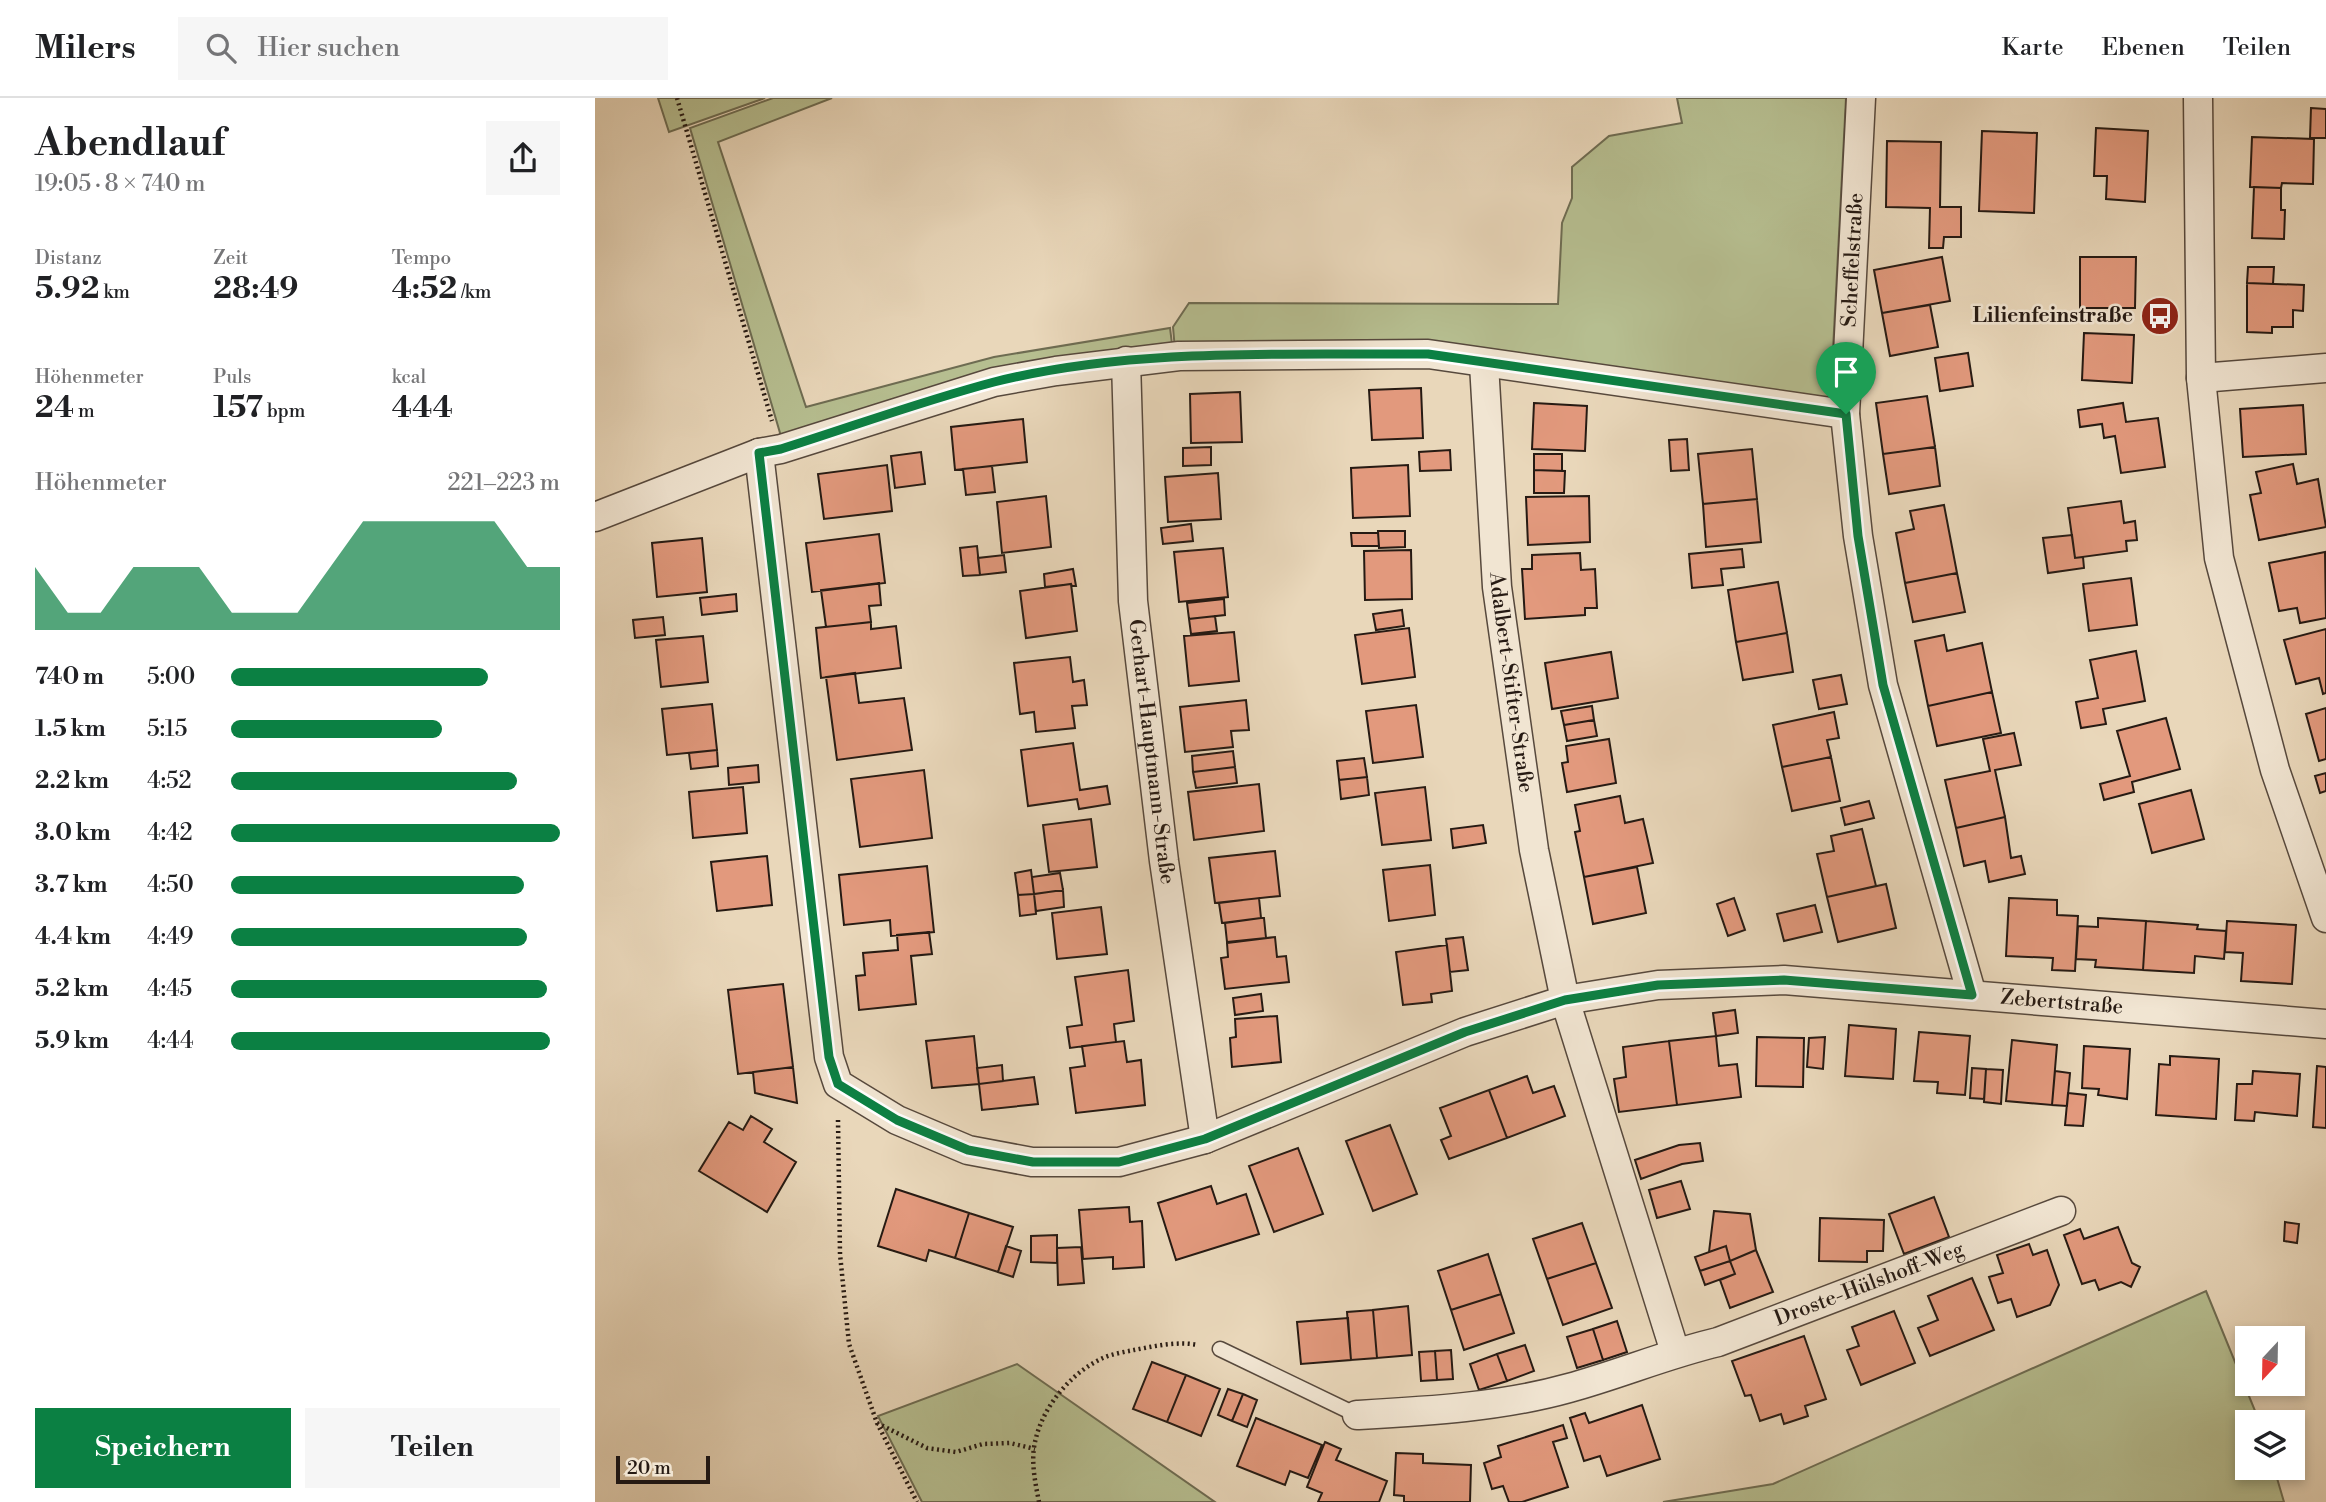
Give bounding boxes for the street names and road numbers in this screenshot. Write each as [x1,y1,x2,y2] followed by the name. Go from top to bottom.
[1837,192,1869,328] street label: Scheffelstraße
[1483,571,1539,795] street label: Adalbert-Stifter-Straße
[1122,618,1180,886] street label: Gerhart-Hauptmann-Straße
[2000,985,2124,1020] street label: Zebertstraße
[1771,1236,1968,1332] street label: Droste-Hülshoff-Weg

